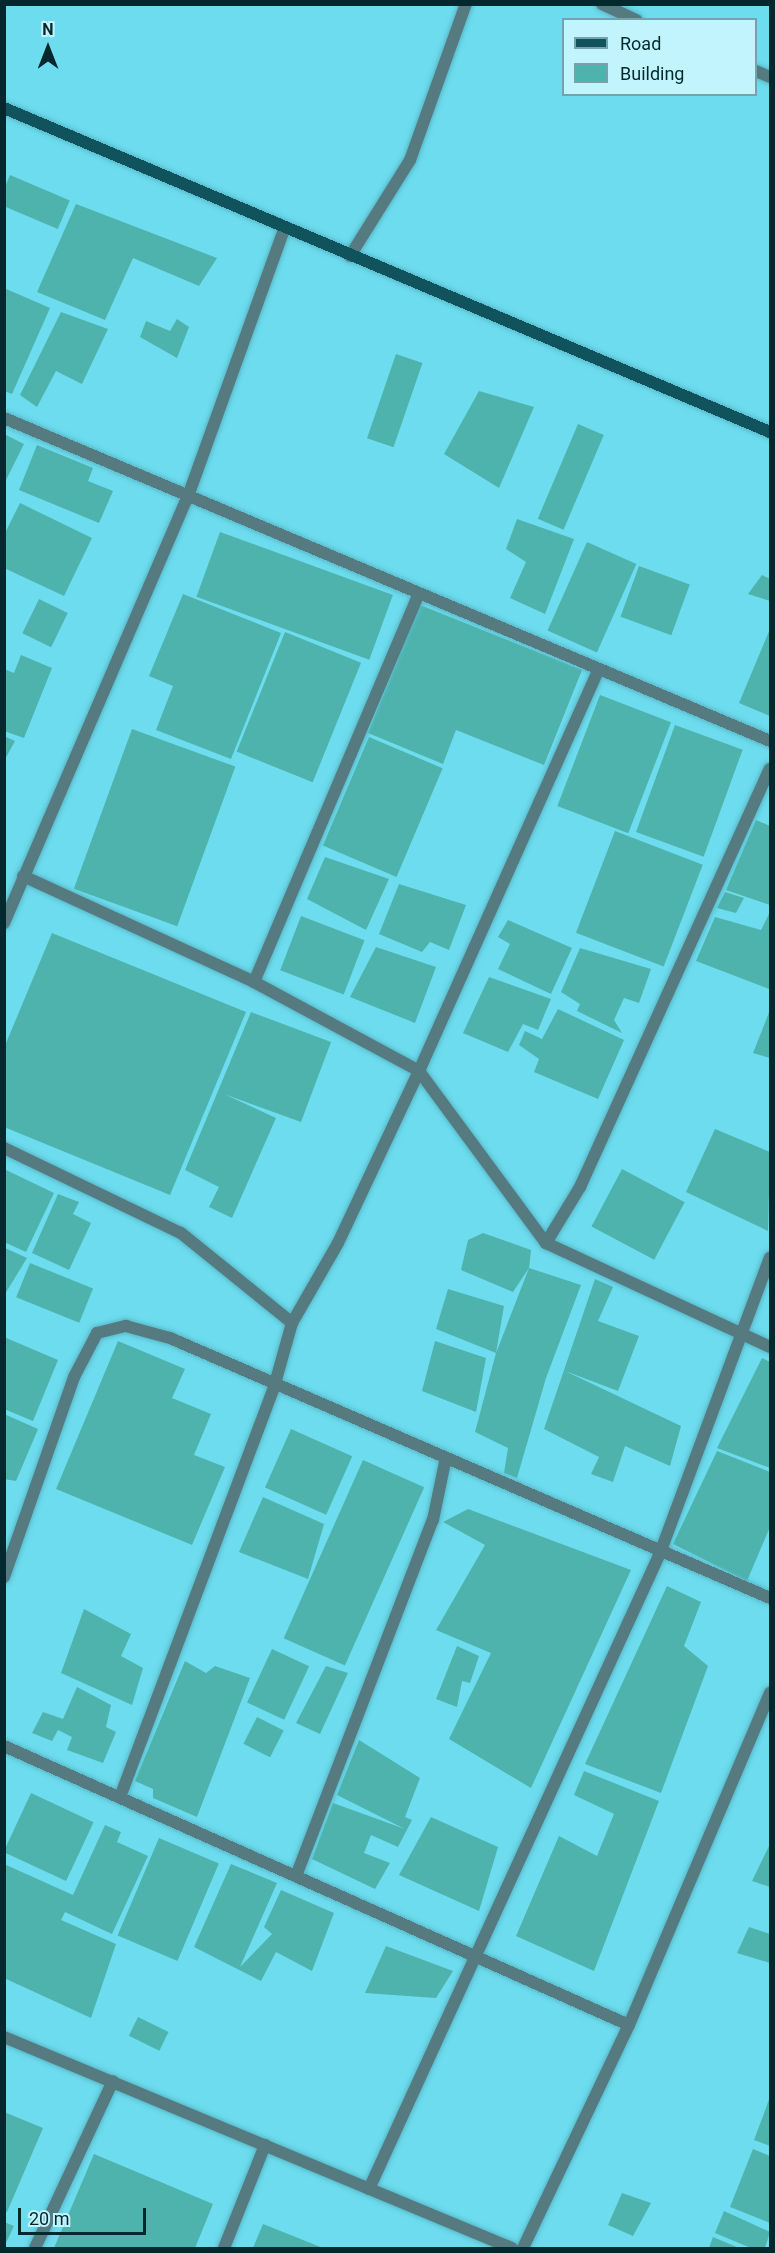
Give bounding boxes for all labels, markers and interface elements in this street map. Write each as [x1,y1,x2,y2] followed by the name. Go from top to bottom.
[18,18,78,78] north arrow
[562,18,757,96] legend
[42,20,54,39] text: N
[620,33,661,54] text: Road
[620,63,684,84] text: Building
[21,2196,148,2234] scale bar
[29,2208,69,2229] text: 20 m

